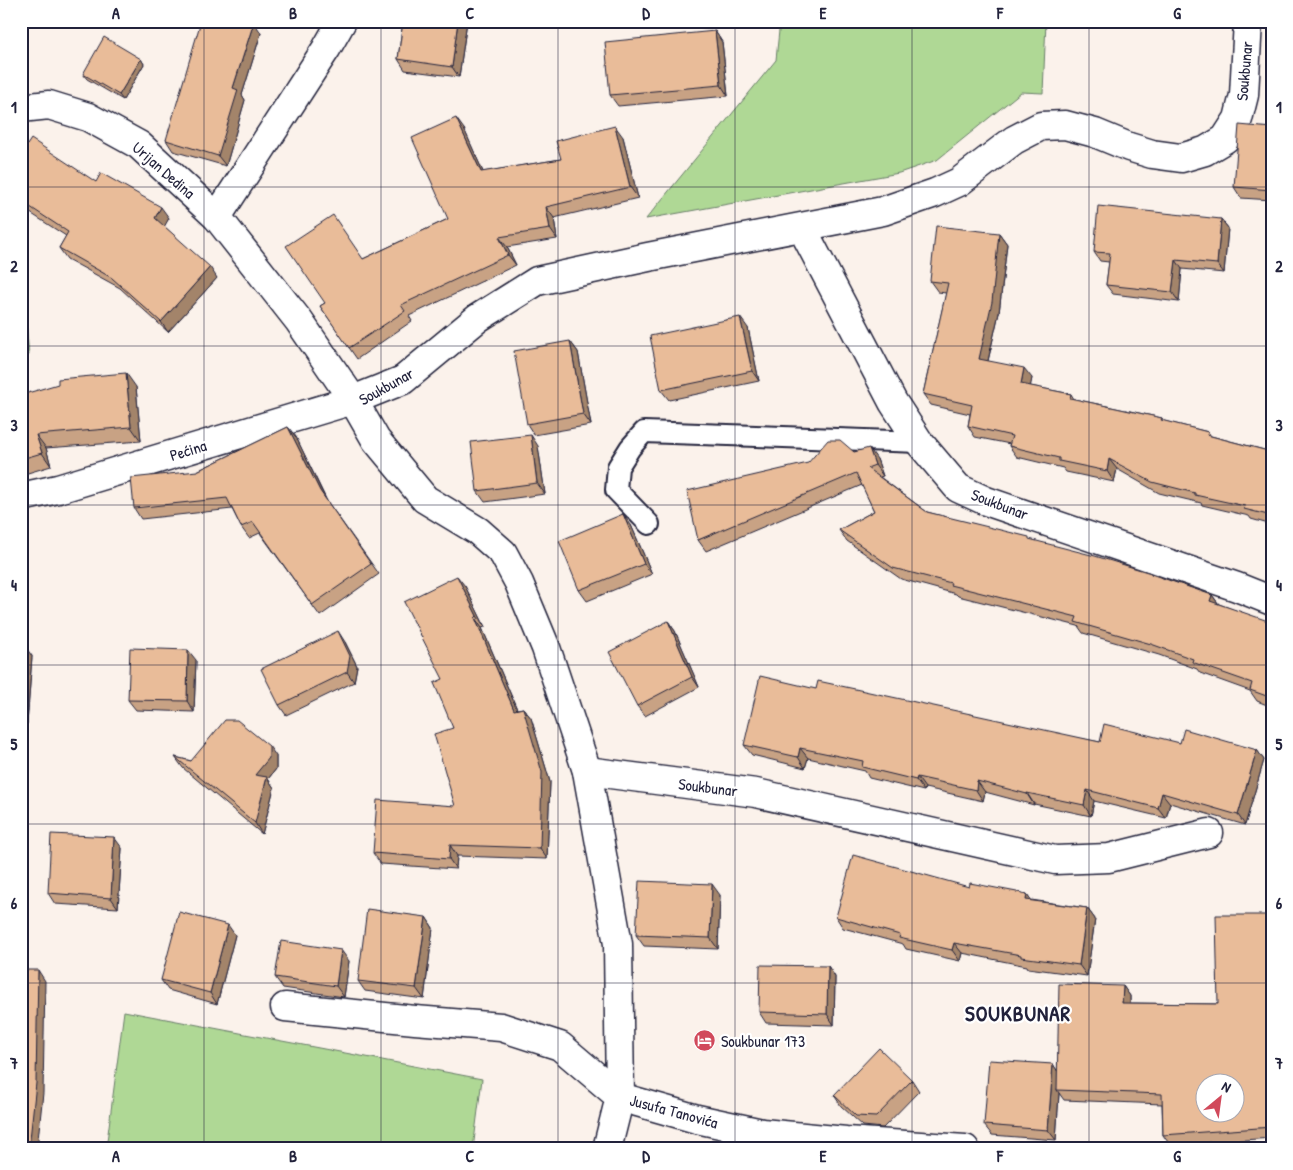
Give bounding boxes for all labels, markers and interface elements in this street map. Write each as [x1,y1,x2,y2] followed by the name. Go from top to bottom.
[112,2,120,24] text: A
[289,2,297,24] text: B
[466,2,475,24] text: C
[642,2,650,24] text: D
[819,2,827,24] text: E
[996,2,1004,24] text: F
[1173,2,1181,24] text: G
[1230,40,1258,102] street label: Soukbunar
[11,96,17,118] text: 1
[1276,96,1282,118] text: 1
[128,137,200,203] street label: Urijan Dedina
[10,255,18,277] text: 2
[1275,255,1283,277] text: 2
[355,362,417,410] street label: Soukbunar
[10,414,18,436] text: 3
[1275,414,1283,436] text: 3
[167,434,209,466] street label: Pećina
[968,483,1032,525] street label: Soukbunar
[11,574,17,596] text: 4
[1276,574,1282,596] text: 4
[11,733,18,755] text: 5
[1276,733,1283,755] text: 5
[677,772,739,802] street label: Soukbunar
[11,892,18,914] text: 6
[1276,892,1283,914] text: 6
[965,999,1071,1028] district label: SOUKBUNAR
[693,1029,717,1053] hotel icon: Soukbunar 173
[721,1030,805,1052] place label: Soukbunar 173
[9,1052,18,1074] text: 7
[1274,1052,1283,1074] text: 7
[1196,1072,1246,1122] north arrow
[1219,1076,1235,1097] text: N
[627,1089,721,1133] street label: Jusufa Tanovića
[112,1145,120,1167] text: A
[289,1145,297,1167] text: B
[466,1145,475,1167] text: C
[642,1145,650,1167] text: D
[819,1145,827,1167] text: E
[996,1145,1004,1167] text: F
[1173,1145,1181,1167] text: G

